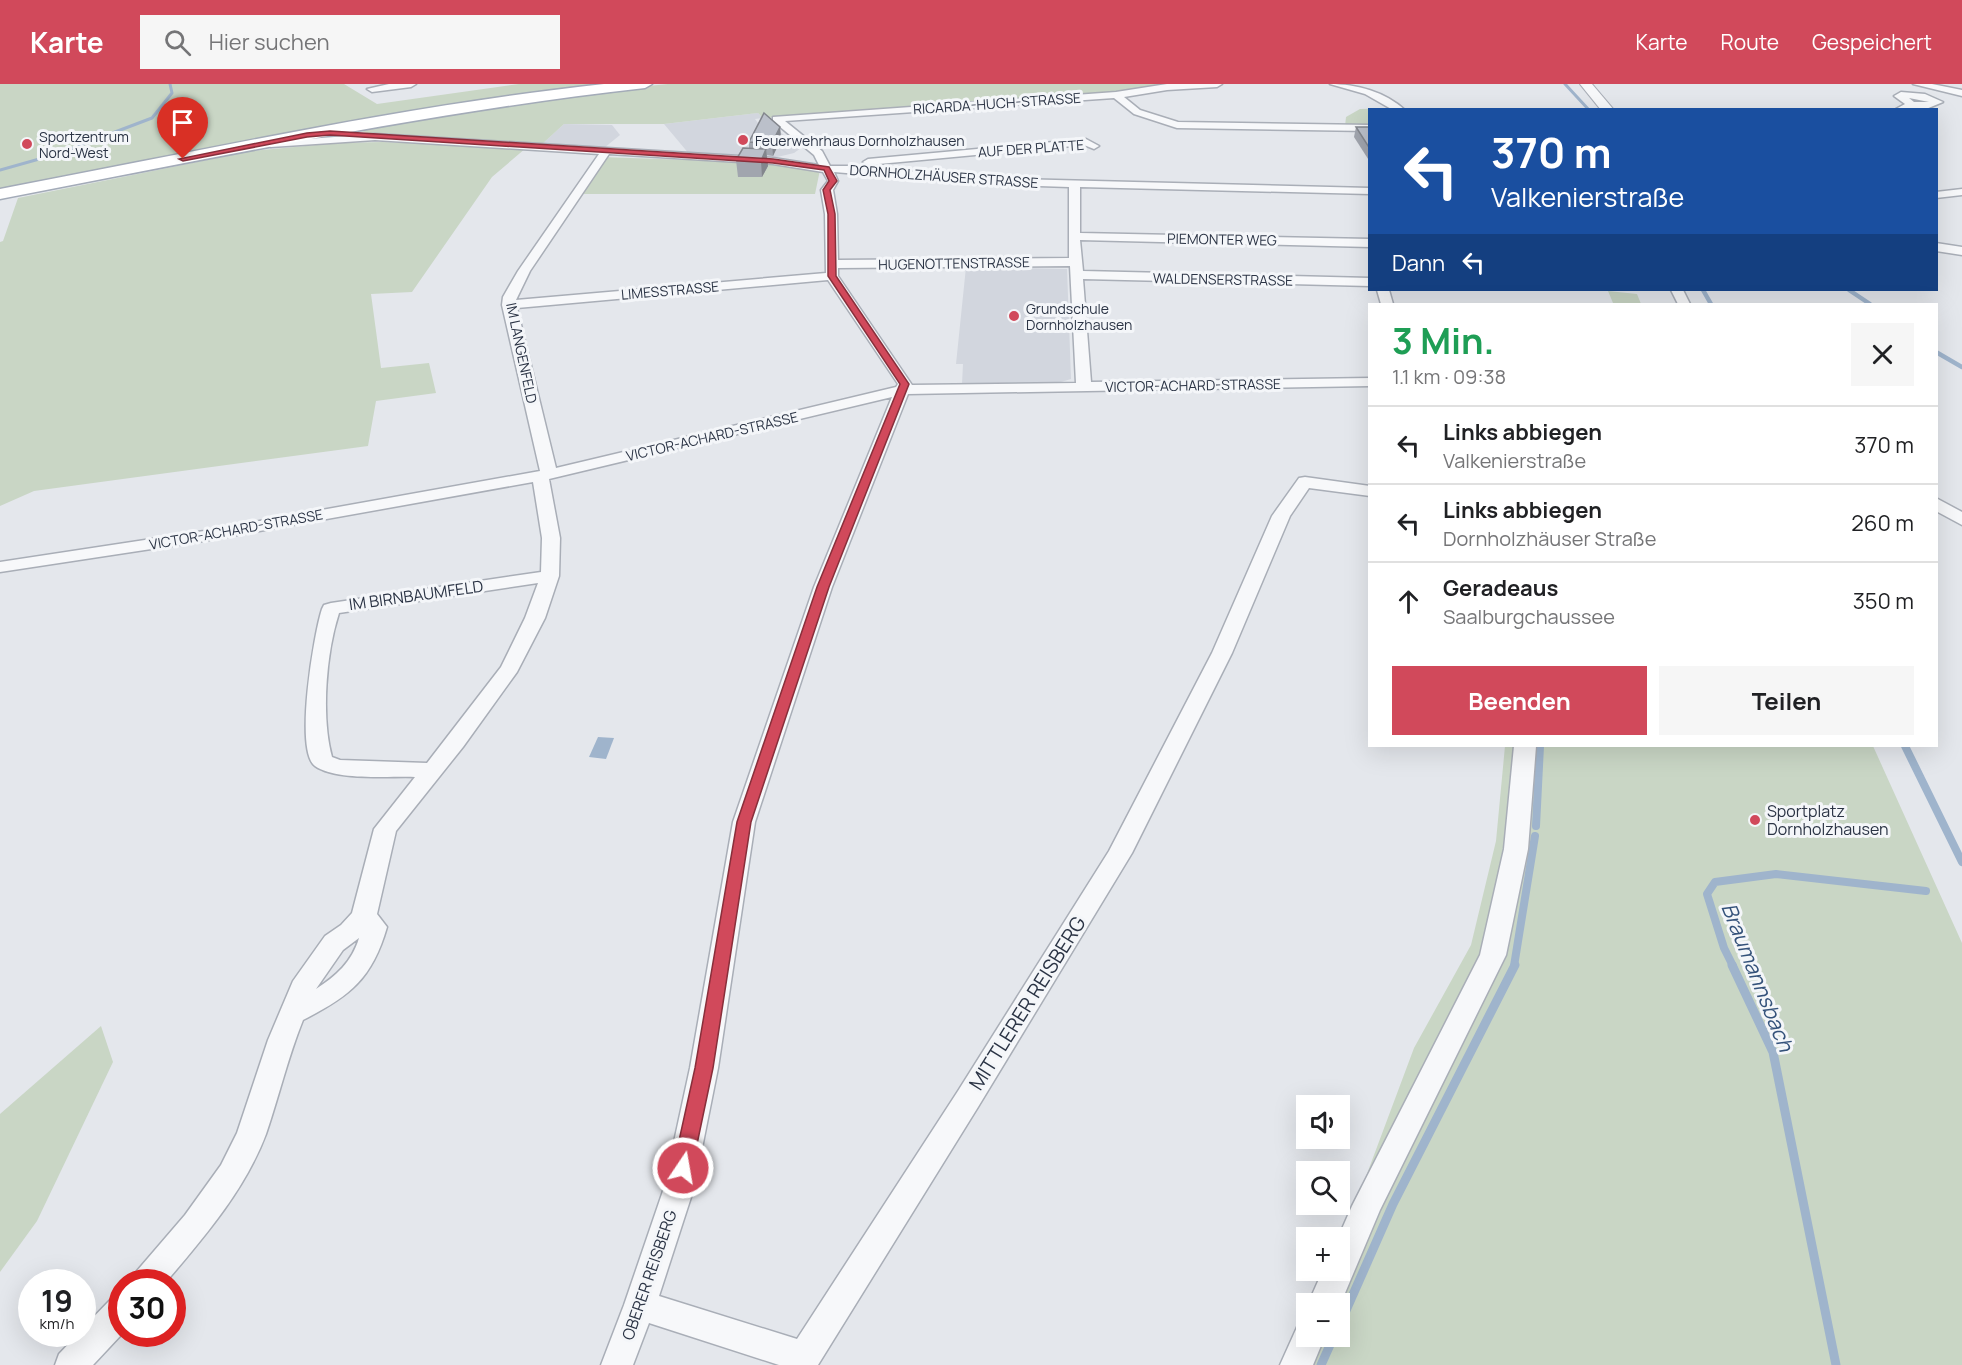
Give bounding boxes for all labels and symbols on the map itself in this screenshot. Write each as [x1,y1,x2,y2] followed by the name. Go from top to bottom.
[912,88,1082,118] street label: RICARDA-HUCH-STRASSE
[157,97,208,159] pin
[39,127,129,162] place label: Sportzentrum Nord-West
[755,131,965,150] place label: Feuerwehrhaus Dornholzhausen
[736,133,750,147] marker: Feuerwehrhaus Dornholzhausen
[977,135,1085,161] street label: AUF DER PLATTE
[20,137,34,151] marker: Sportzentrum Nord-West
[849,160,1039,192] street label: DORNHOLZHÄUSER STRASSE
[1167,229,1277,249] street label: PIEMONTER WEG
[878,252,1030,274] street label: HUGENOTTENSTRASSE
[1153,268,1293,290] street label: WALDENSERSTRASSE
[620,276,720,304] street label: LIMESSTRASSE
[1026,299,1132,334] place label: Grundschule Dornholzhausen
[502,301,542,405] street label: IM LANGENFELD
[1007,309,1021,323] marker: Grundschule Dornholzhausen
[1105,374,1281,396] street label: VICTOR-ACHARD-STRASSE
[624,407,800,465] street label: VICTOR-ACHARD-STRASSE
[148,504,324,554] street label: VICTOR-ACHARD-STRASSE
[347,575,485,615] street label: IM BIRNBAUMFELD
[1767,800,1889,840] place label: Sportplatz Dornholzhausen
[1748,813,1762,827] marker: Sportplatz Dornholzhausen
[1715,899,1801,1057] water label: Braumannsbach
[963,911,1091,1095] street label: MITTLERER REISBERG
[651,1136,715,1200] position arrow
[616,1207,682,1343] street label: OBERER REISBERG
[108,1269,186,1347] speed limit sign: 30

